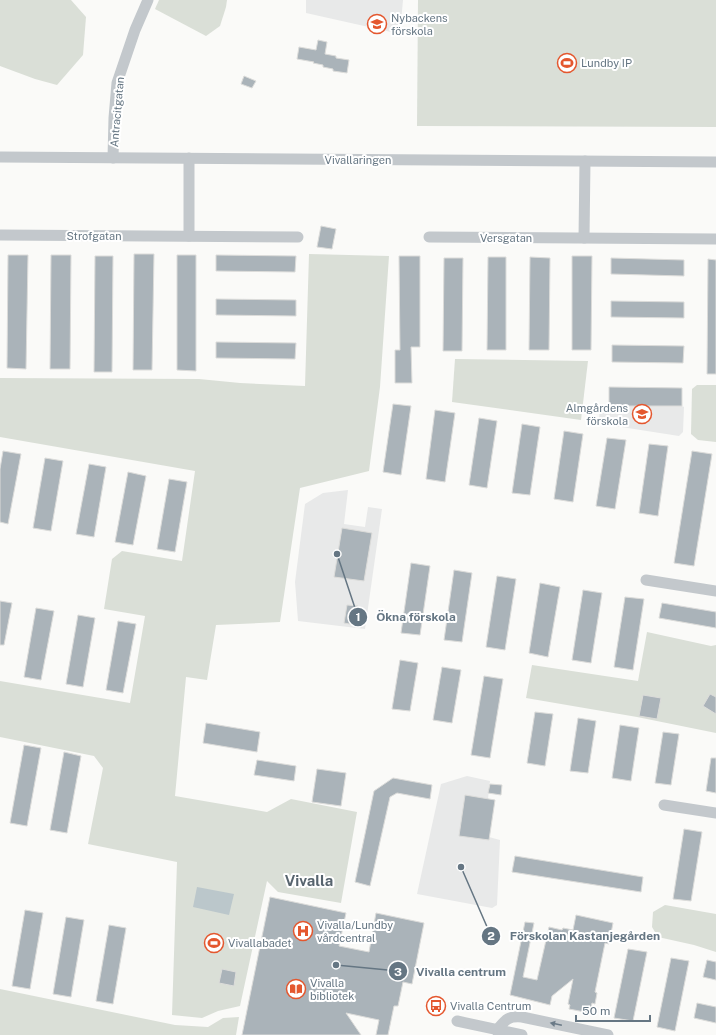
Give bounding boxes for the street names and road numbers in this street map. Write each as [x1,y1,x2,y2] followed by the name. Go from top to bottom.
[108,76,126,148] street label: Antracitgatan
[325,154,391,166] street label: Vivallaringen
[66,230,122,242] street label: Strofgatan
[480,232,532,244] street label: Versgatan

